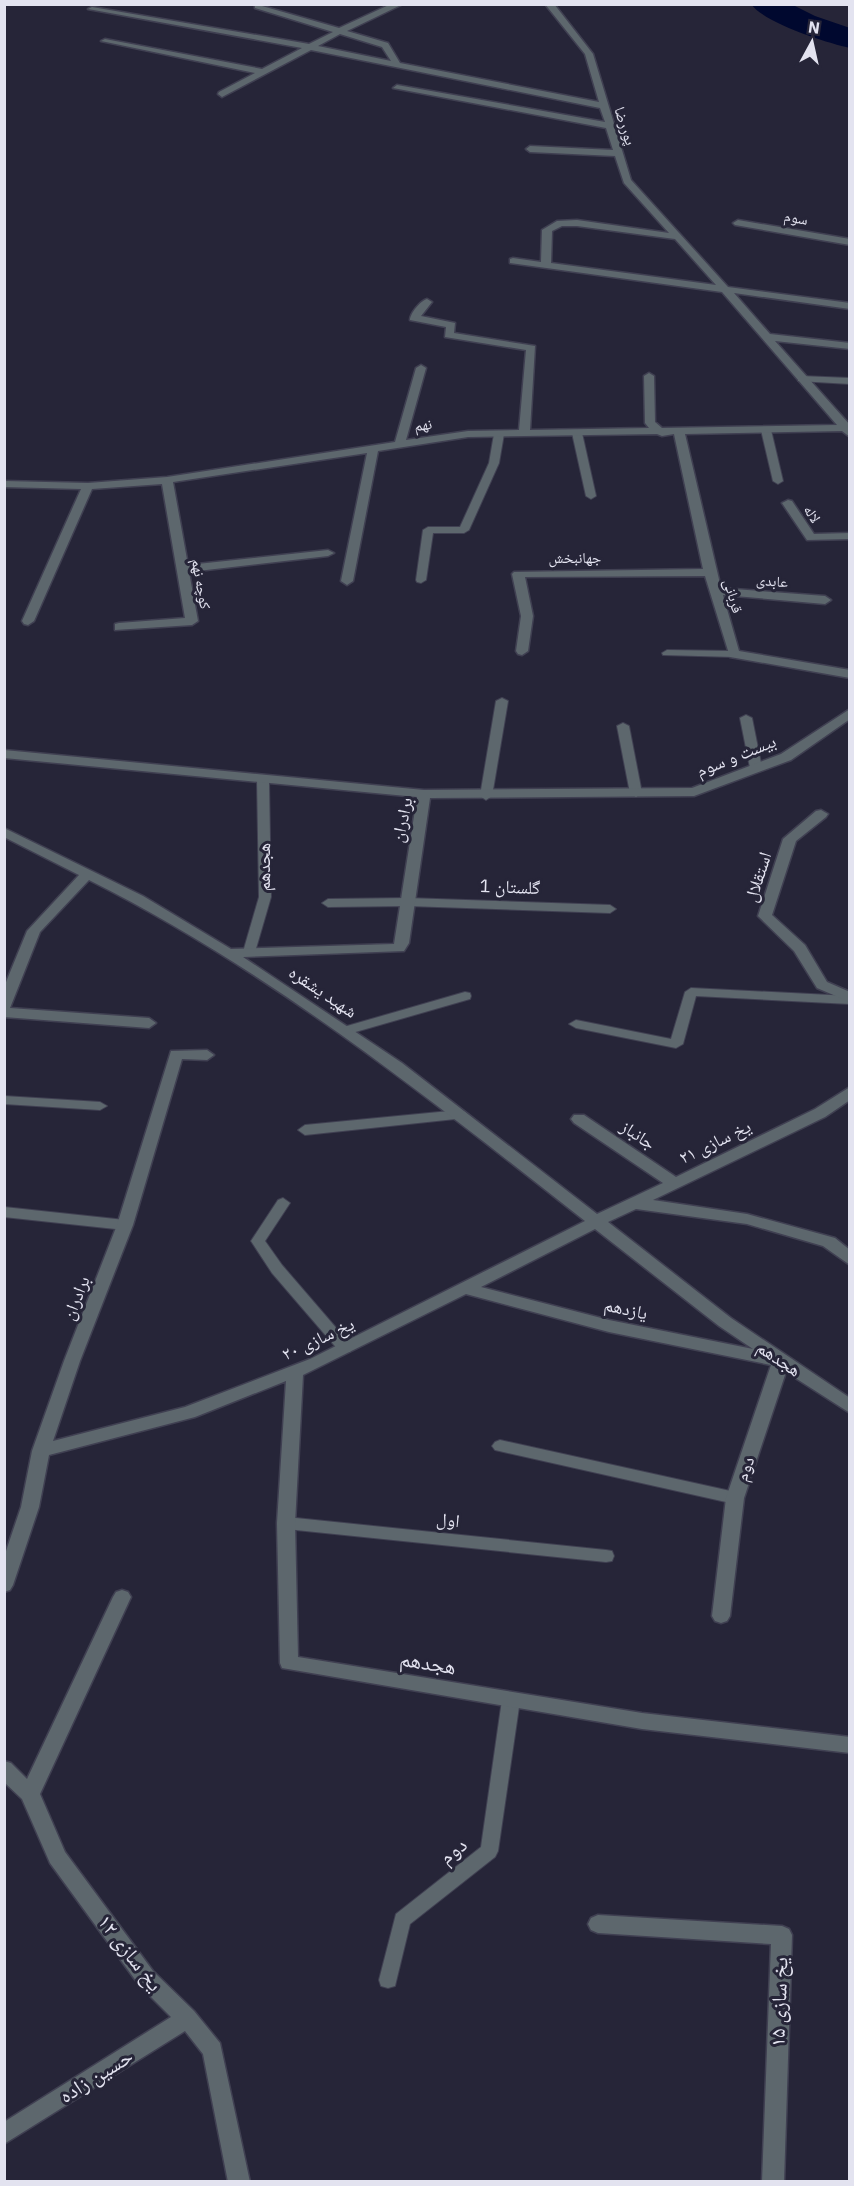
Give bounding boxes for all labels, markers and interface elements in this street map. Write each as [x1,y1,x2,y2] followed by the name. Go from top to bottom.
[782,12,842,72] north arrow
[807,16,821,38] text: N
[610,104,641,148] street label: پوررضا
[782,206,810,230] street label: سوم
[413,414,433,436] street label: نهم
[800,501,825,526] street label: لاله
[549,548,602,568] street label: جهانبخش
[187,557,215,611] street label: کوچه نهم
[755,570,789,592] street label: عابدی
[719,577,747,615] street label: قربانی
[693,729,780,783] street label: بیست و سوم
[386,795,418,845] street label: برادران
[252,843,276,891] street label: هجدهم
[739,849,776,905] street label: استقلال
[479,874,541,899] street label: گلستان 1
[285,960,362,1023] street label: شهید یشقره
[615,1114,660,1155] street label: جانباز
[675,1114,755,1170] street label: یخ سازی ۲۱
[56,1272,95,1323] street label: برادران
[602,1293,650,1325] street label: یازدهم
[278,1312,358,1366] street label: یخ سازی ۲۰
[752,1336,806,1382] street label: هجدهم
[730,1453,760,1485] street label: دوم
[435,1507,461,1532] street label: اول
[398,1644,458,1681] street label: هجدهم
[432,1830,473,1871] street label: دوم
[92,1908,170,1997] street label: یخ سازی ۱۲
[762,1956,794,2048] street label: یخ سازی ۱۵
[53,2041,138,2109] street label: حسین زاده

